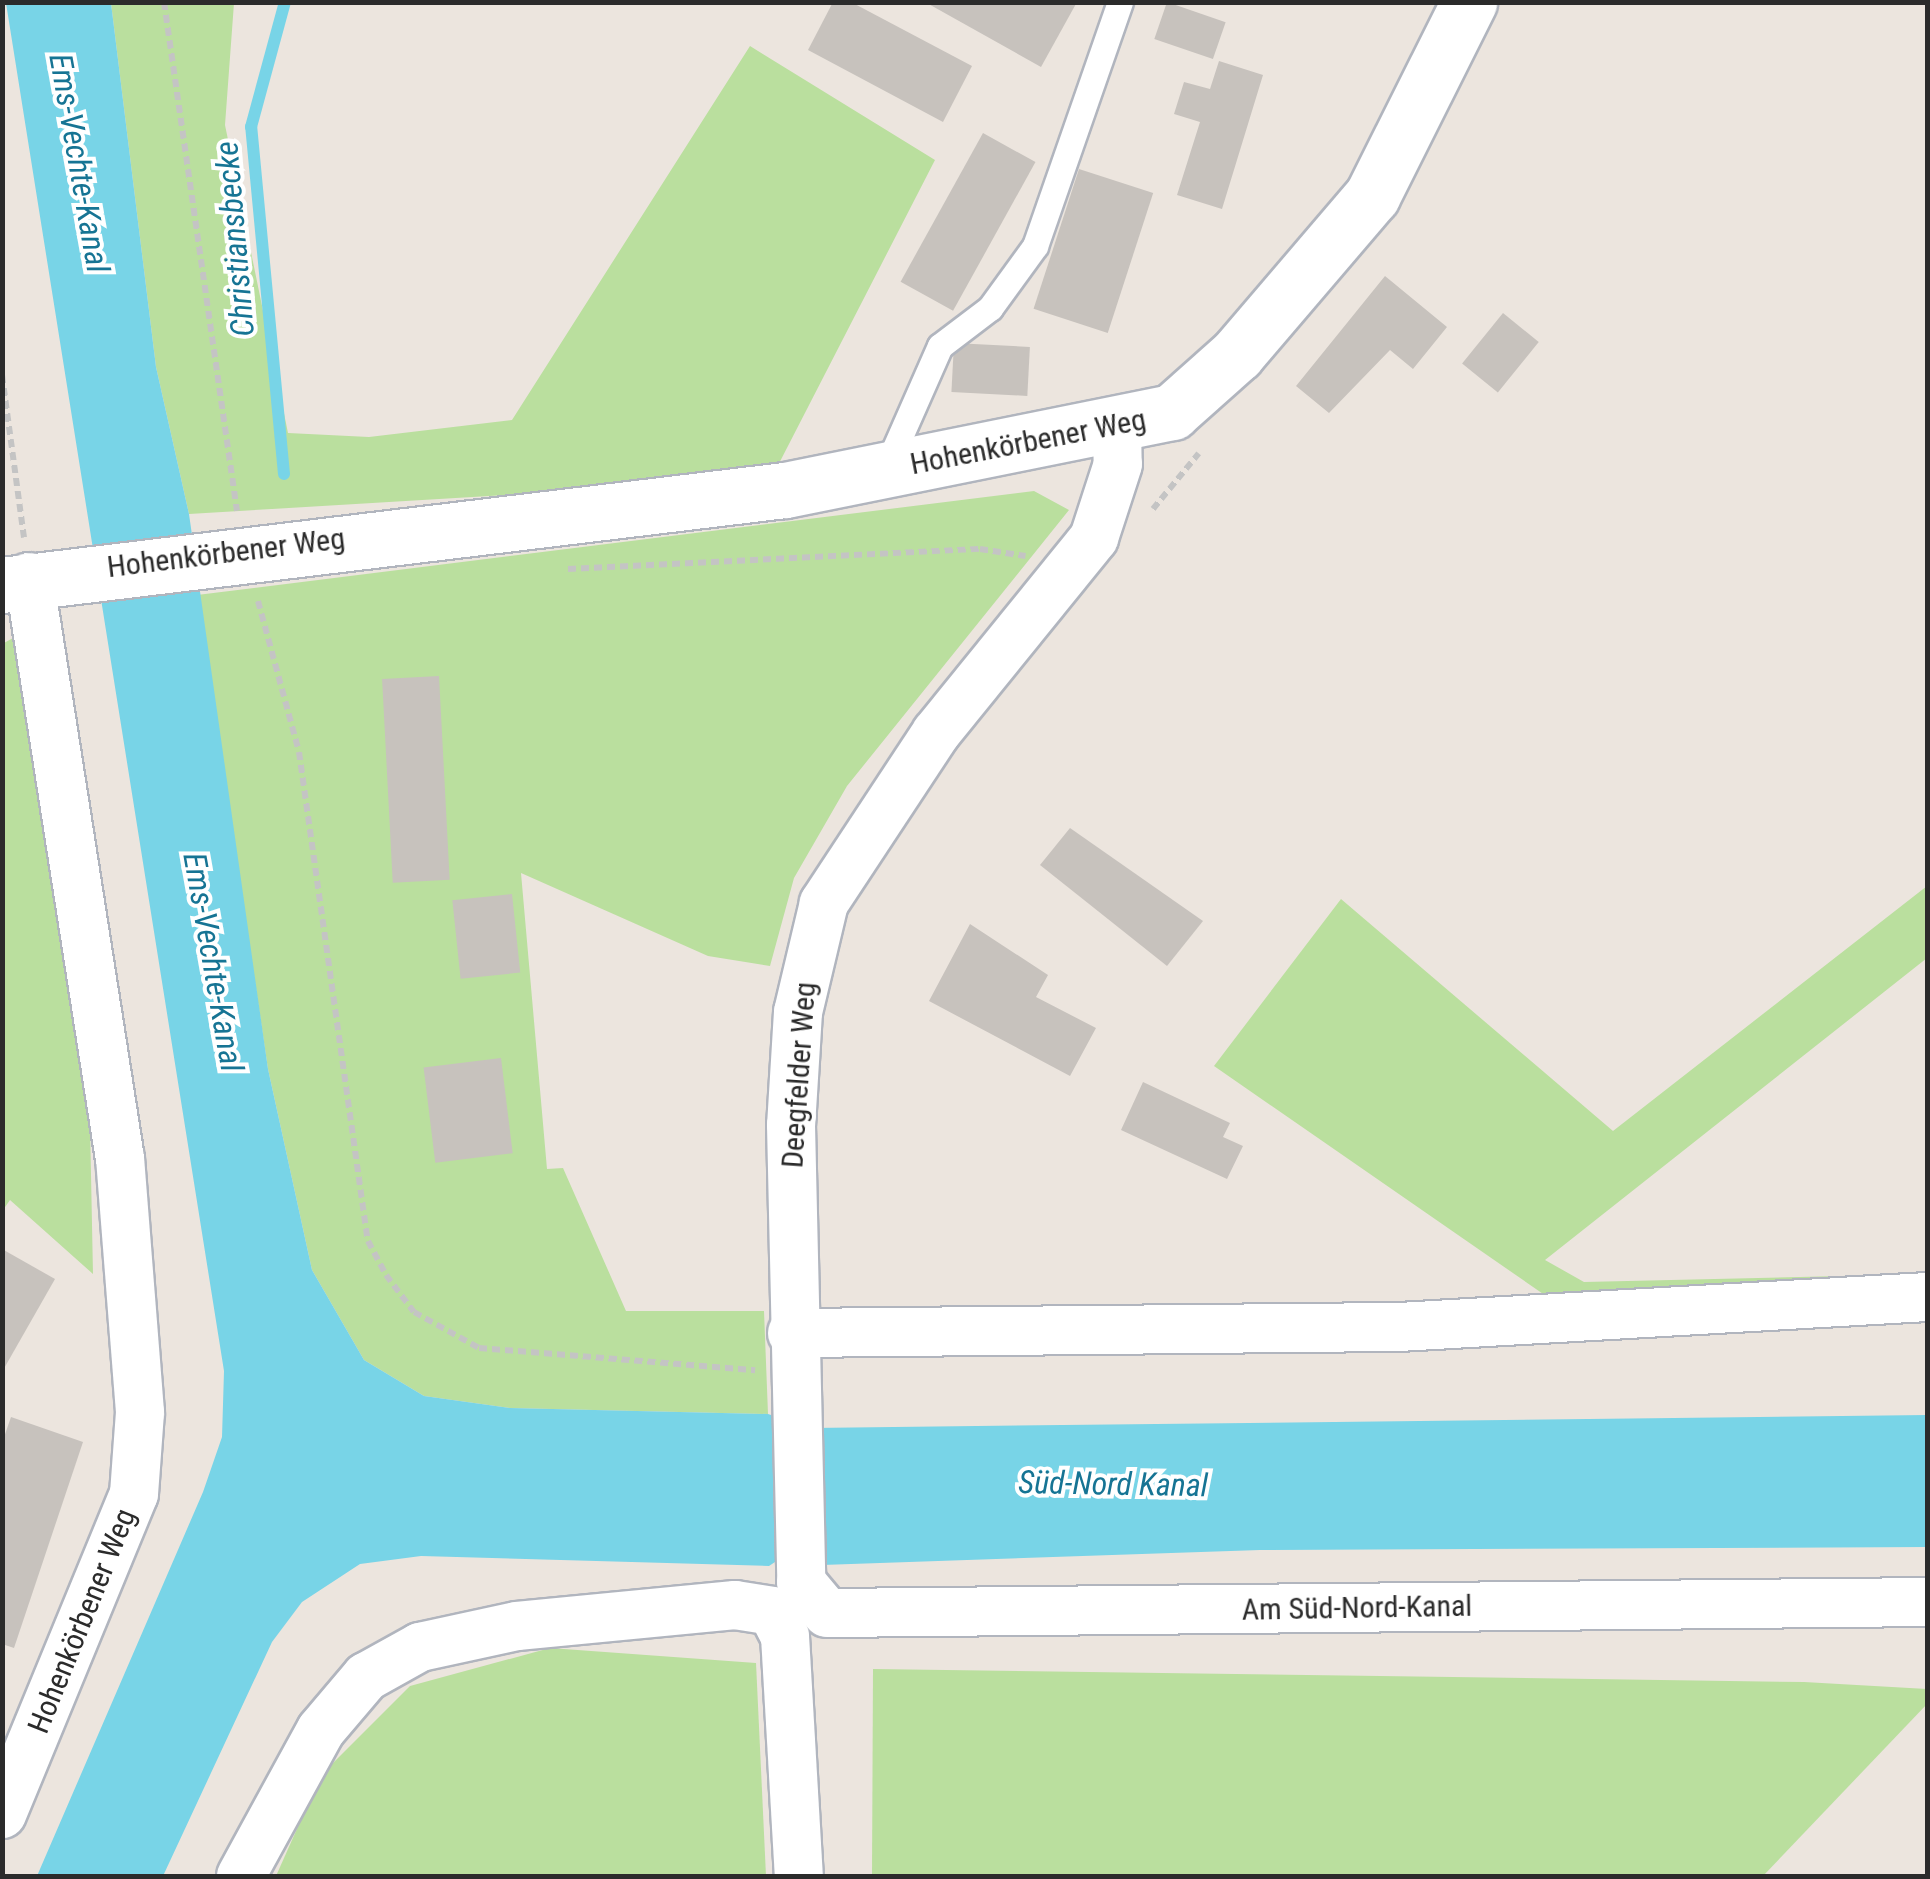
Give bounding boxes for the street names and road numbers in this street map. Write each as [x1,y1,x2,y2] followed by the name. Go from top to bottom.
[907,402,1149,482] street label: Hohenkörbener Weg
[105,521,347,585] street label: Hohenkörbener Weg
[775,981,823,1169] street label: Deegfelder Weg
[21,1503,143,1739] street label: Hohenkörbener Weg
[1241,1588,1473,1628] street label: Am Süd-Nord-Kanal

